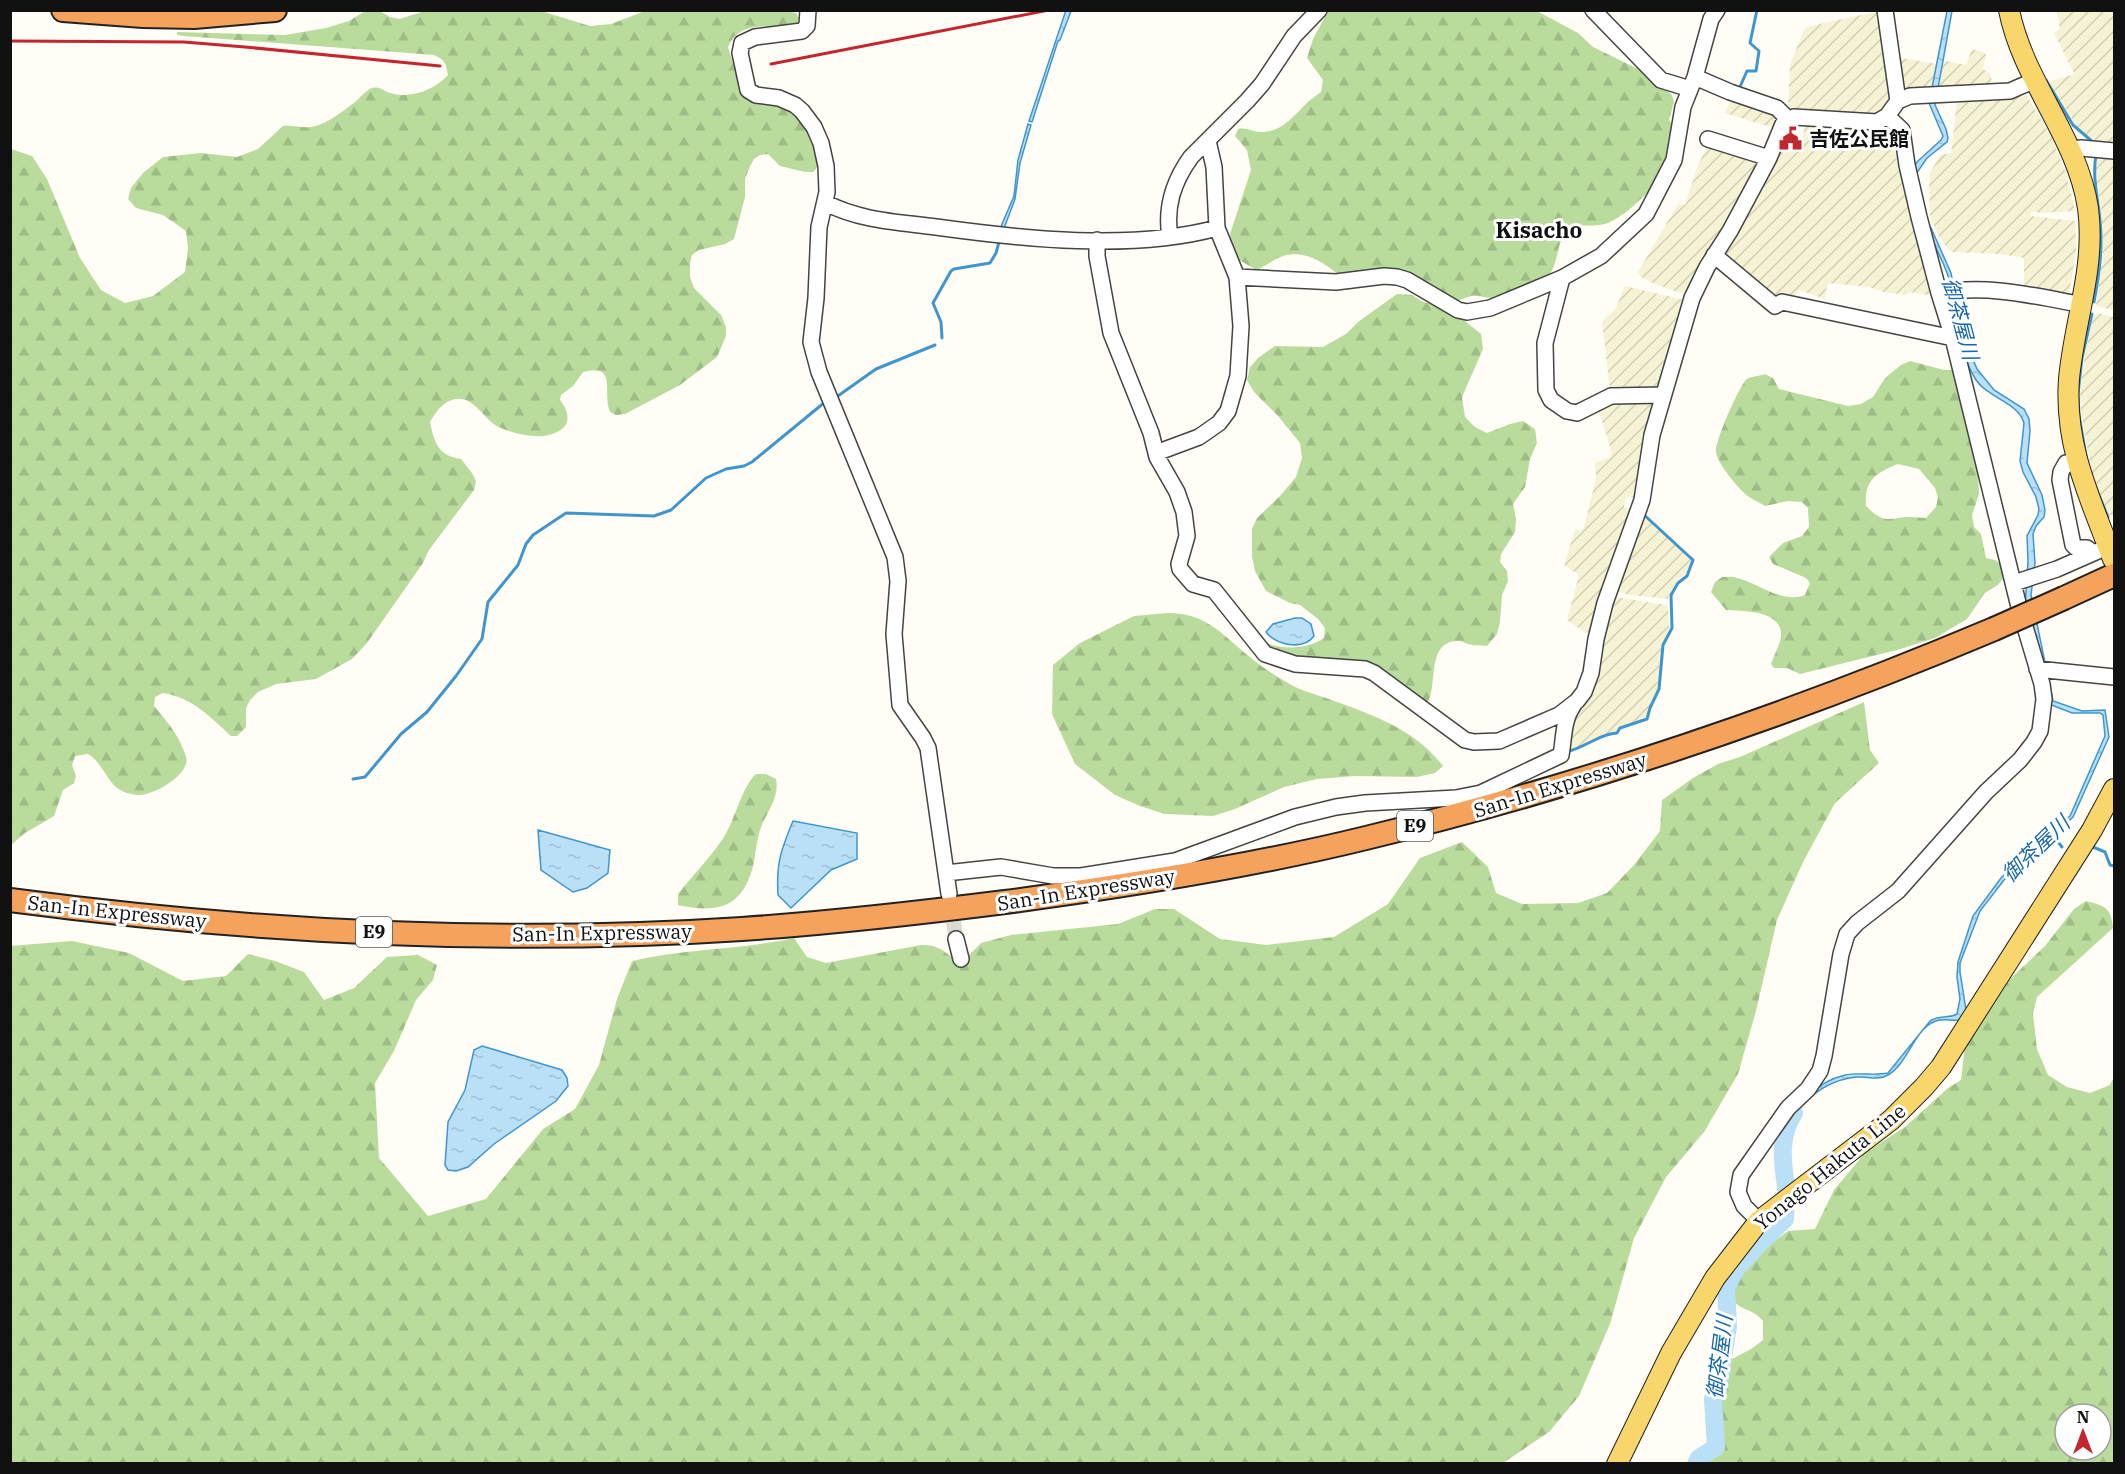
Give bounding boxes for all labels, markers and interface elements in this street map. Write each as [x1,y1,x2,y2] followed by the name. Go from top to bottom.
[1809,125,1909,152] place label: 吉佐公民館
[1778,126,1804,152] public building icon: 吉佐公民館
[1496,215,1582,244] district label: Kisacho
[1937,275,1986,365] water label: 御茶屋川
[1470,745,1650,824] street label: San-In Expressway
[1995,808,2077,888] water label: 御茶屋川
[1397,811,1433,841] road number: E9
[995,862,1177,917] street label: San-In Expressway
[26,889,208,934] street label: San-In Expressway
[356,917,392,947] road number: E9
[512,917,692,948] street label: San-In Expressway
[1748,1097,1911,1236] street label: Yonago Hakuta Line
[1700,1312,1738,1400] water label: 御茶屋川
[2053,1402,2113,1462] north arrow
[2077,1407,2089,1427] text: N

